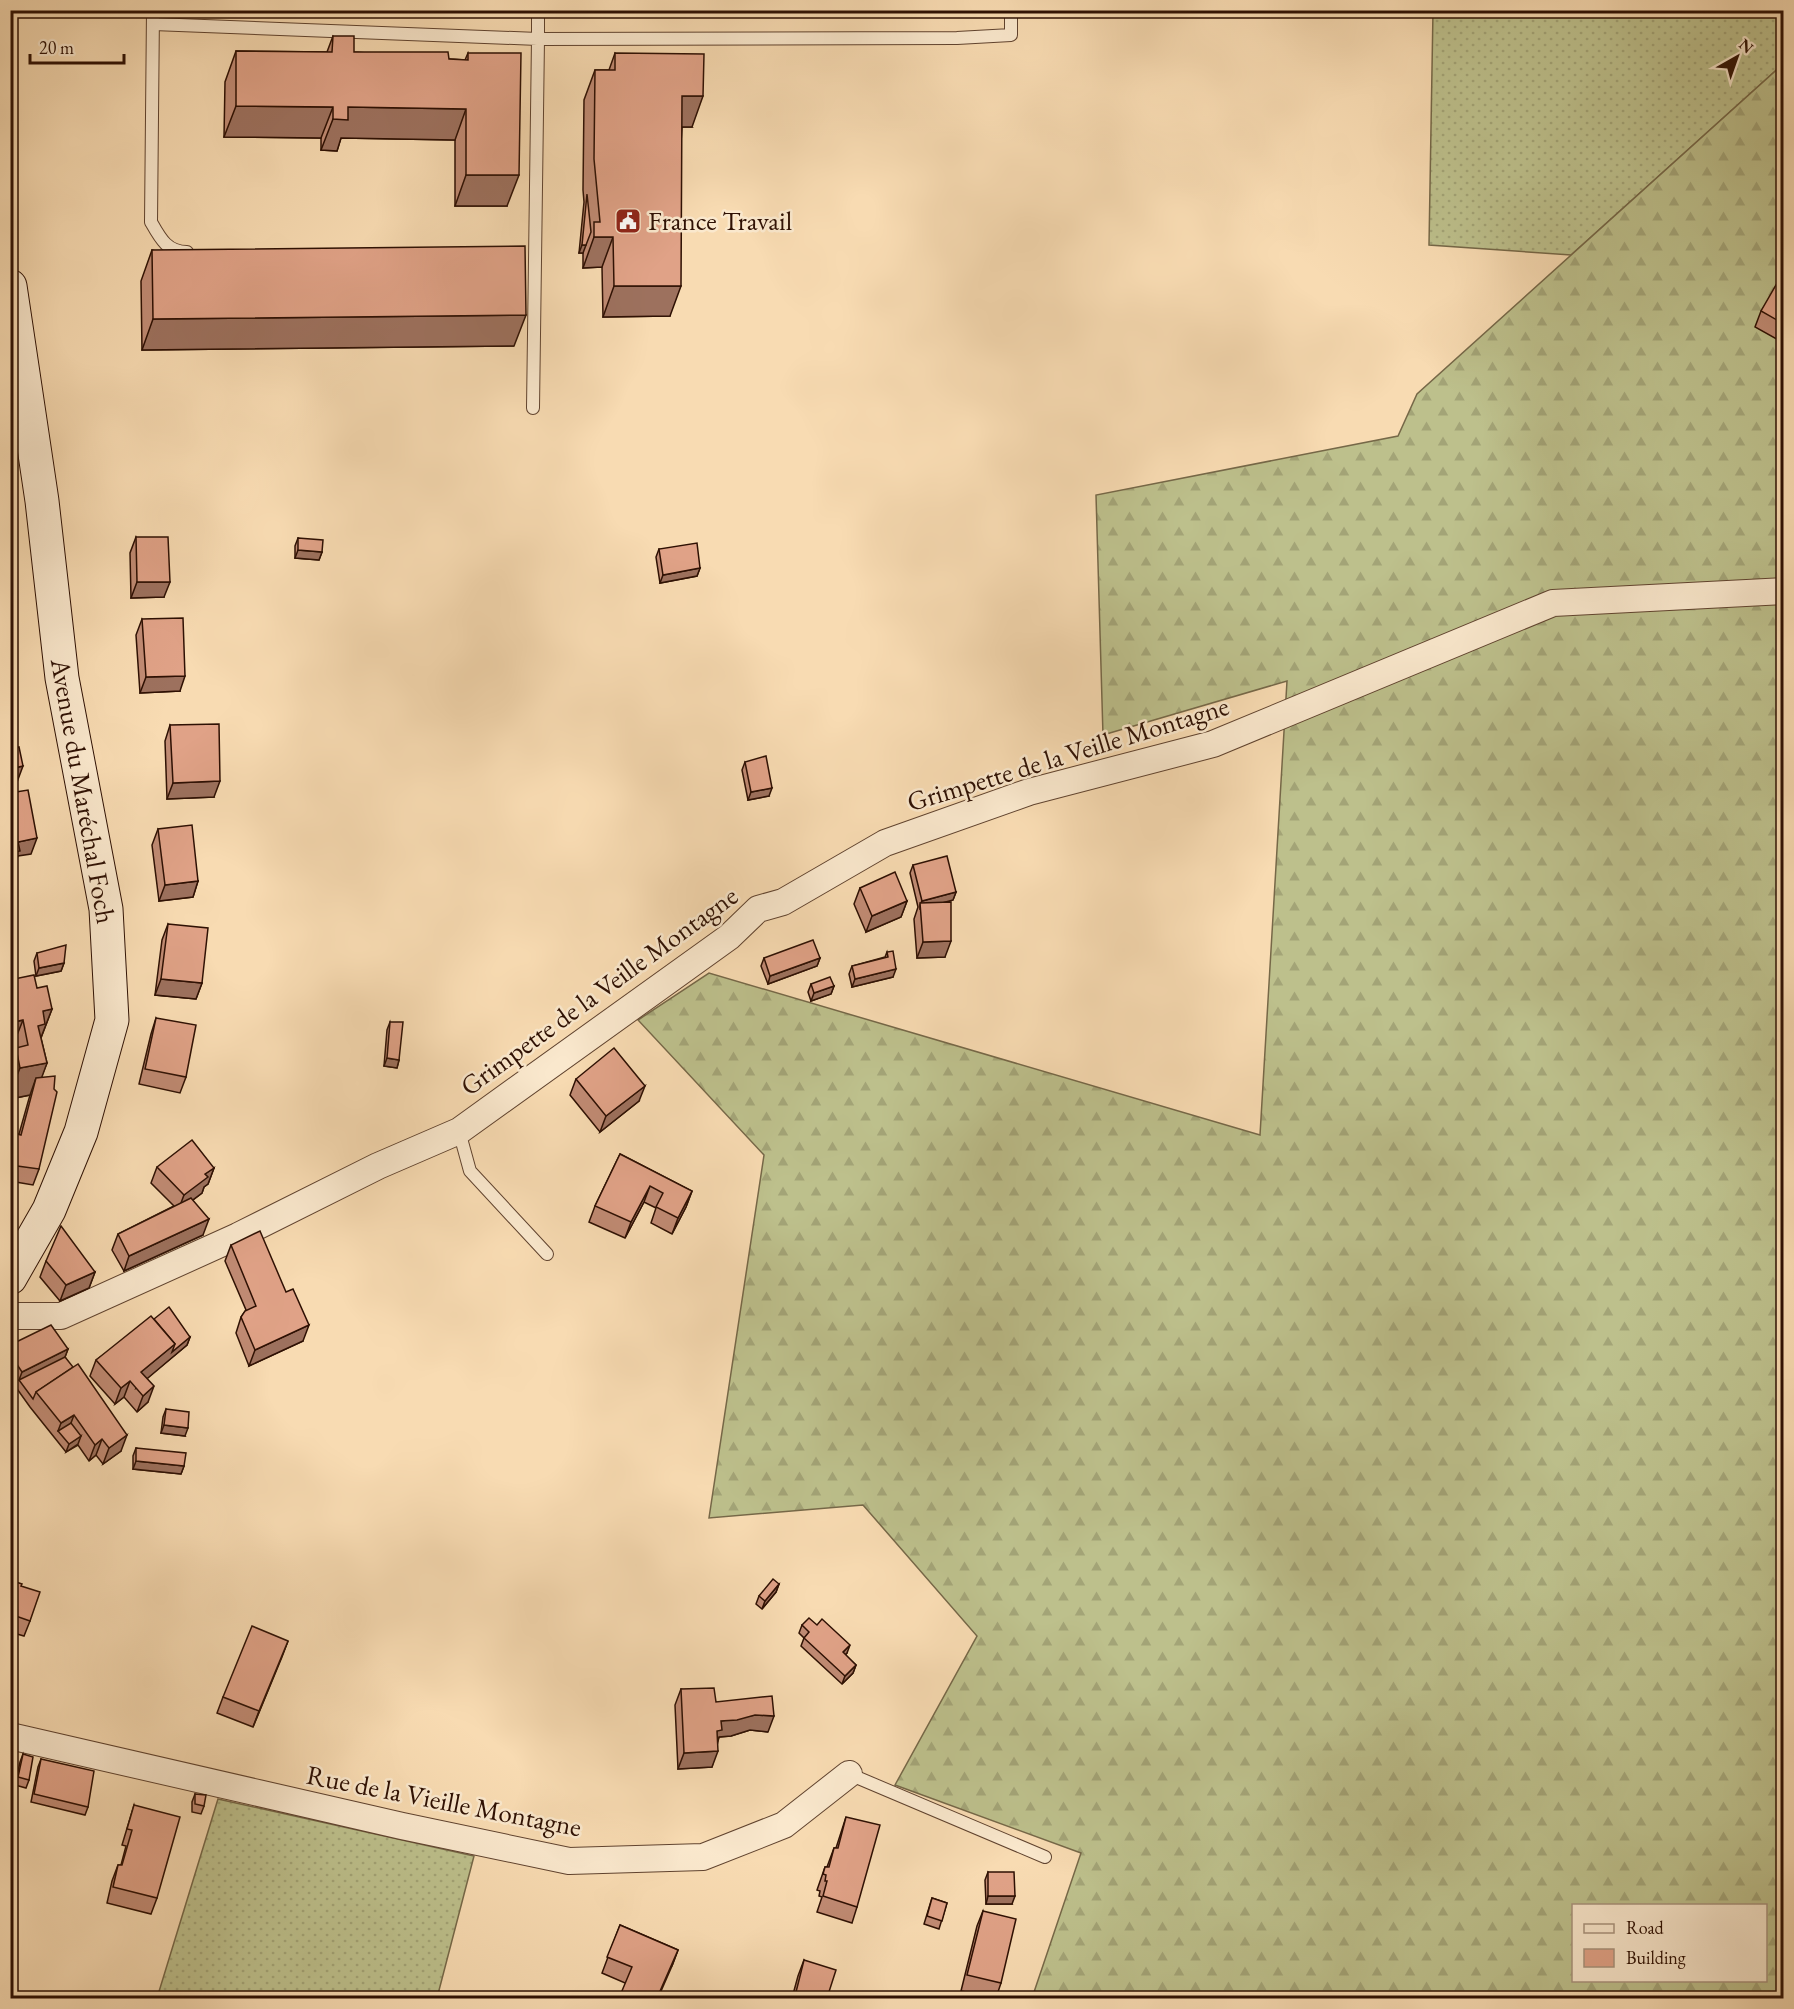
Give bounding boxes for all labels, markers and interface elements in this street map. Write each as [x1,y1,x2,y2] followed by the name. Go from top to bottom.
[30,27,124,65] scale bar
[1707,27,1767,87] north arrow
[1735,34,1758,58] text: N
[39,36,74,59] text: 20 m
[648,203,792,238] place label: France Travail
[613,206,643,236] public building icon: France Travail
[43,655,124,926] street label: Avenue du Maréchal Foch
[903,688,1233,819] street label: Grimpette de la Veille Montagne
[453,878,744,1103] street label: Grimpette de la Veille Montagne
[304,1757,584,1844] street label: Rue de la Vieille Montagne
[1572,1904,1767,1982] legend
[1626,1916,1665,1939] text: Road
[1626,1946,1686,1969] text: Building

